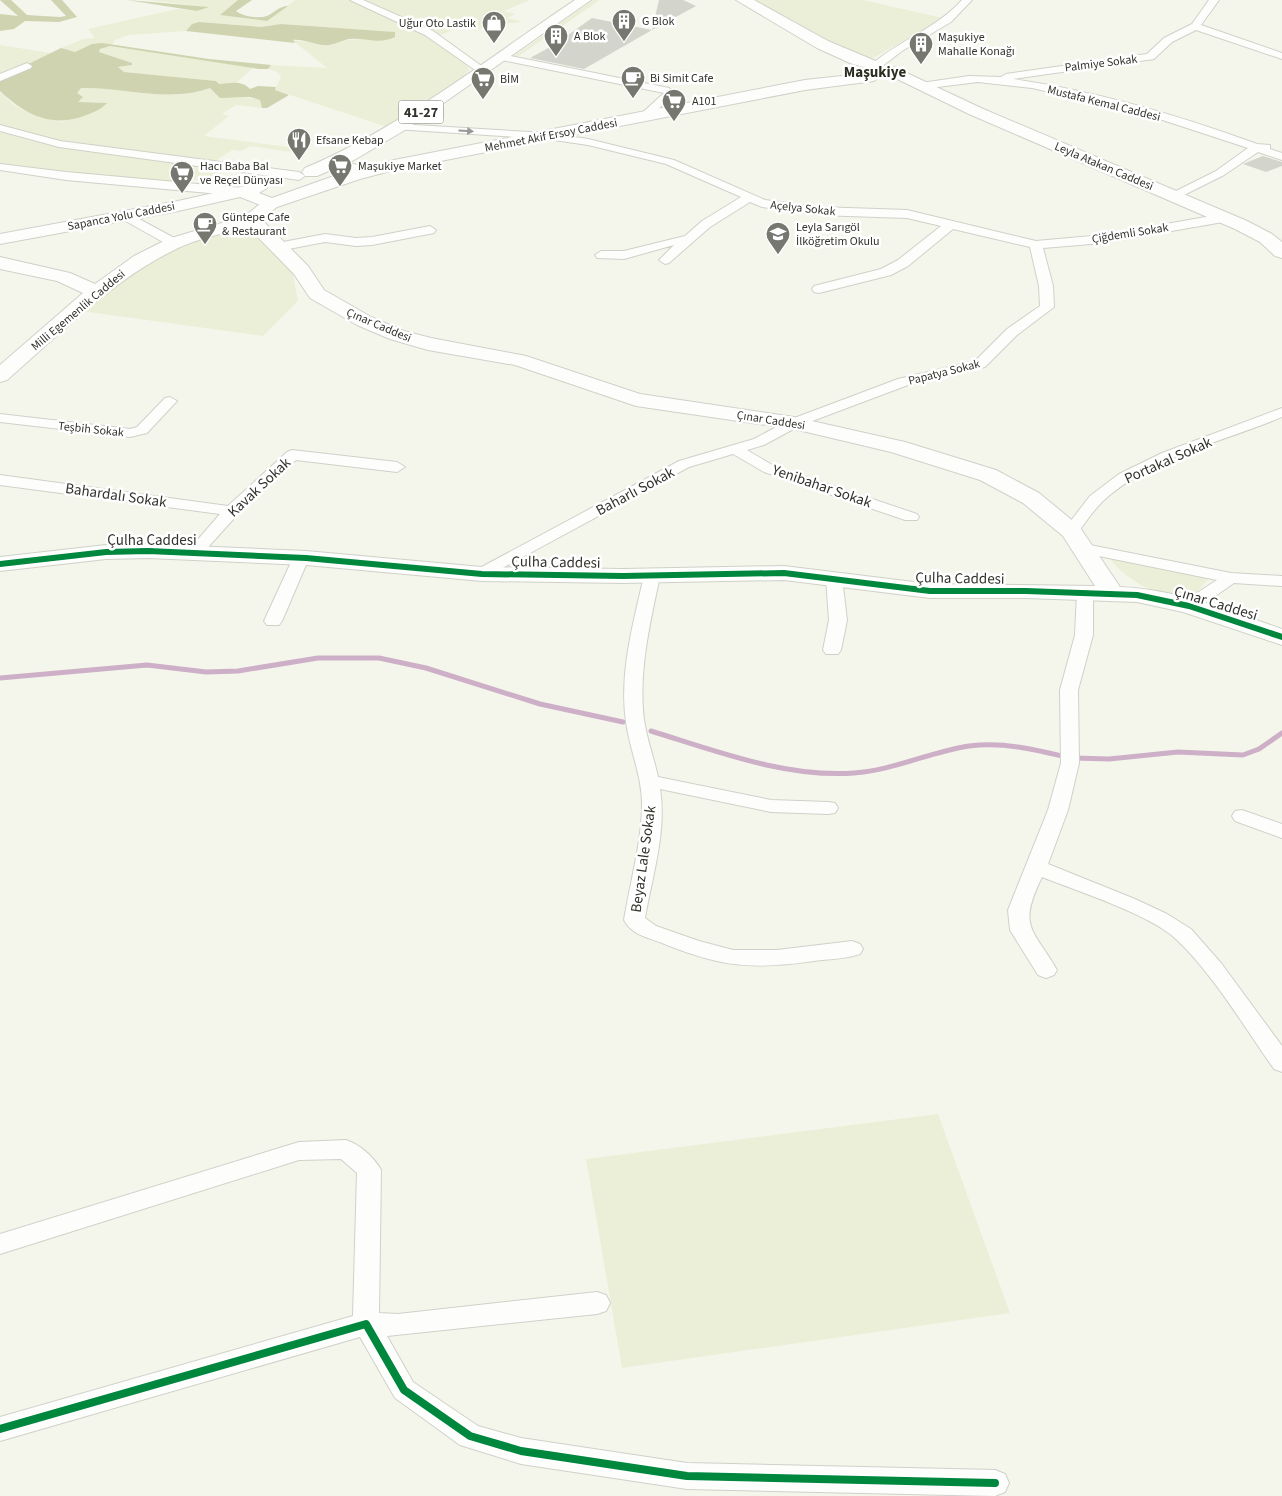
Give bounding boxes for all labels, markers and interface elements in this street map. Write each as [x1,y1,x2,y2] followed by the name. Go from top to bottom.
[611,8,637,42] building icon: G Blok
[481,10,507,44] shop icon: Uğur Oto Lastik
[642,13,674,30] place label: G Blok
[399,15,476,32] place label: Uğur Oto Lastik
[543,23,569,57] building icon: A Blok
[574,28,606,45] place label: A Blok
[938,29,1015,60] place label: Maşukiye Mahalle Konağı
[908,31,934,65] building icon: Maşukiye Mahalle Konağı
[1064,51,1138,76] street label: Palmiye Sokak
[844,62,906,83] district label: Maşukiye
[620,65,646,99] cafe icon: Bi Simit Cafe
[470,66,496,100] supermarket icon: BİM
[650,70,713,87] place label: Bi Simit Cafe
[500,71,519,88] place label: BİM
[1046,81,1162,126] street label: Mustafa Kemal Caddesi
[661,88,687,122] supermarket icon: A101
[692,93,716,110] place label: A101
[398,100,444,124] road number: 41-27
[483,114,619,157] street label: Mehmet Akif Ersoy Caddesi
[286,127,312,161] restaurant icon: Efsane Kebap
[458,128,474,136] one-way arrow
[316,132,384,149] place label: Efsane Kebap
[1052,138,1156,195] street label: Leyla Atakan Caddesi
[327,153,353,187] supermarket icon: Maşukiye Market
[200,158,283,189] place label: Hacı Baba Bal ve Reçel Dünyası
[358,158,442,175] place label: Maşukiye Market
[169,160,195,194] supermarket icon: Hacı Baba Bal ve Reçel Dünyası
[770,197,836,220] street label: Açelya Sokak
[66,198,176,235] street label: Sapanca Yolu Caddesi
[222,209,290,240] place label: Güntepe Cafe & Restaurant
[192,211,218,245] cafe icon: Güntepe Cafe & Restaurant
[796,219,880,250] place label: Leyla Sarıgöl İlköğretim Okulu
[1091,219,1170,248] street label: Çiğdemli Sokak
[765,221,791,255] school or university icon: Leyla Sarıgöl İlköğretim Okulu
[28,266,129,355] street label: Milli Egemenlik Caddesi
[344,304,414,347] street label: Çınar Caddesi
[907,355,982,390] street label: Papatya Sokak
[735,407,806,434] street label: Çınar Caddesi
[57,418,125,441] street label: Teşbih Sokak
[1121,432,1216,489] street label: Portakal Sokak
[223,452,296,522] street label: Kavak Sokak
[768,459,875,513] street label: Yenibahar Sokak
[592,462,679,521] street label: Baharlı Sokak
[64,478,168,513] street label: Bahardalı Sokak
[107,530,197,551] street label: Çulha Caddesi
[511,551,601,574] street label: Çulha Caddesi
[915,567,1005,590] street label: Çulha Caddesi
[1171,581,1260,626] street label: Çınar Caddesi
[626,804,661,914] street label: Beyaz Lale Sokak

